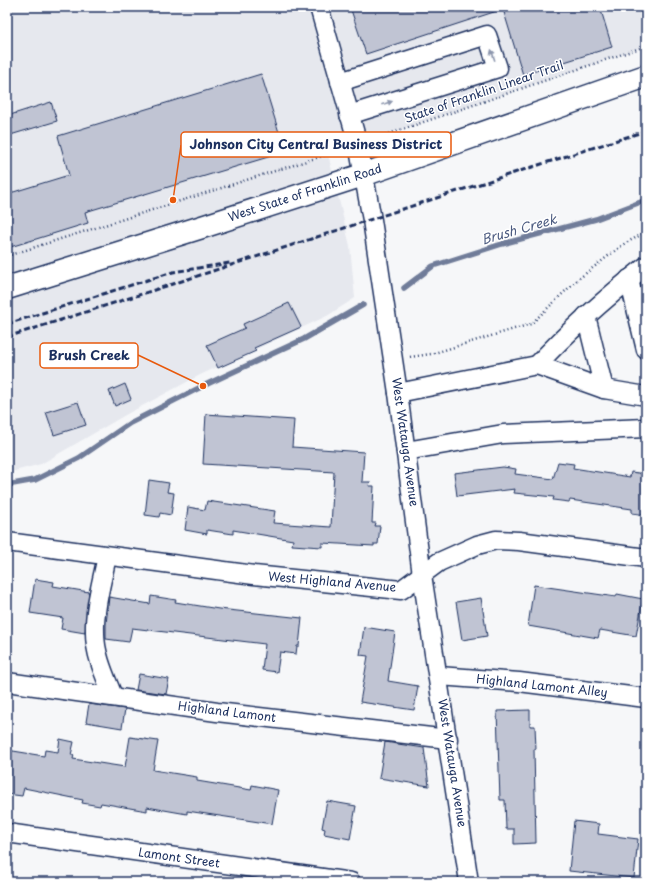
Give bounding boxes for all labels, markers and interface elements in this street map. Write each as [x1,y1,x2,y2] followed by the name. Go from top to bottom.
[490,49,496,61] one-way arrow
[402,55,566,127] street label: State of Franklin Linear Trail
[381,100,393,106] one-way arrow
[181,132,451,157] callout: Johnson City Central Business District
[190,134,442,153] text: Johnson City Central Business District
[225,159,384,225] street label: West State of Franklin Road
[479,208,560,248] water label: Brush Creek
[40,343,138,368] callout: Brush Creek
[48,345,130,364] text: Brush Creek
[388,376,424,508] street label: West Watauga Avenue
[267,566,397,596] street label: West Highland Avenue
[476,669,609,701] street label: Highland Lamont Alley
[177,696,277,726] street label: Highland Lamont
[434,697,472,829] street label: West Watauga Avenue
[137,842,221,872] street label: Lamont Street

